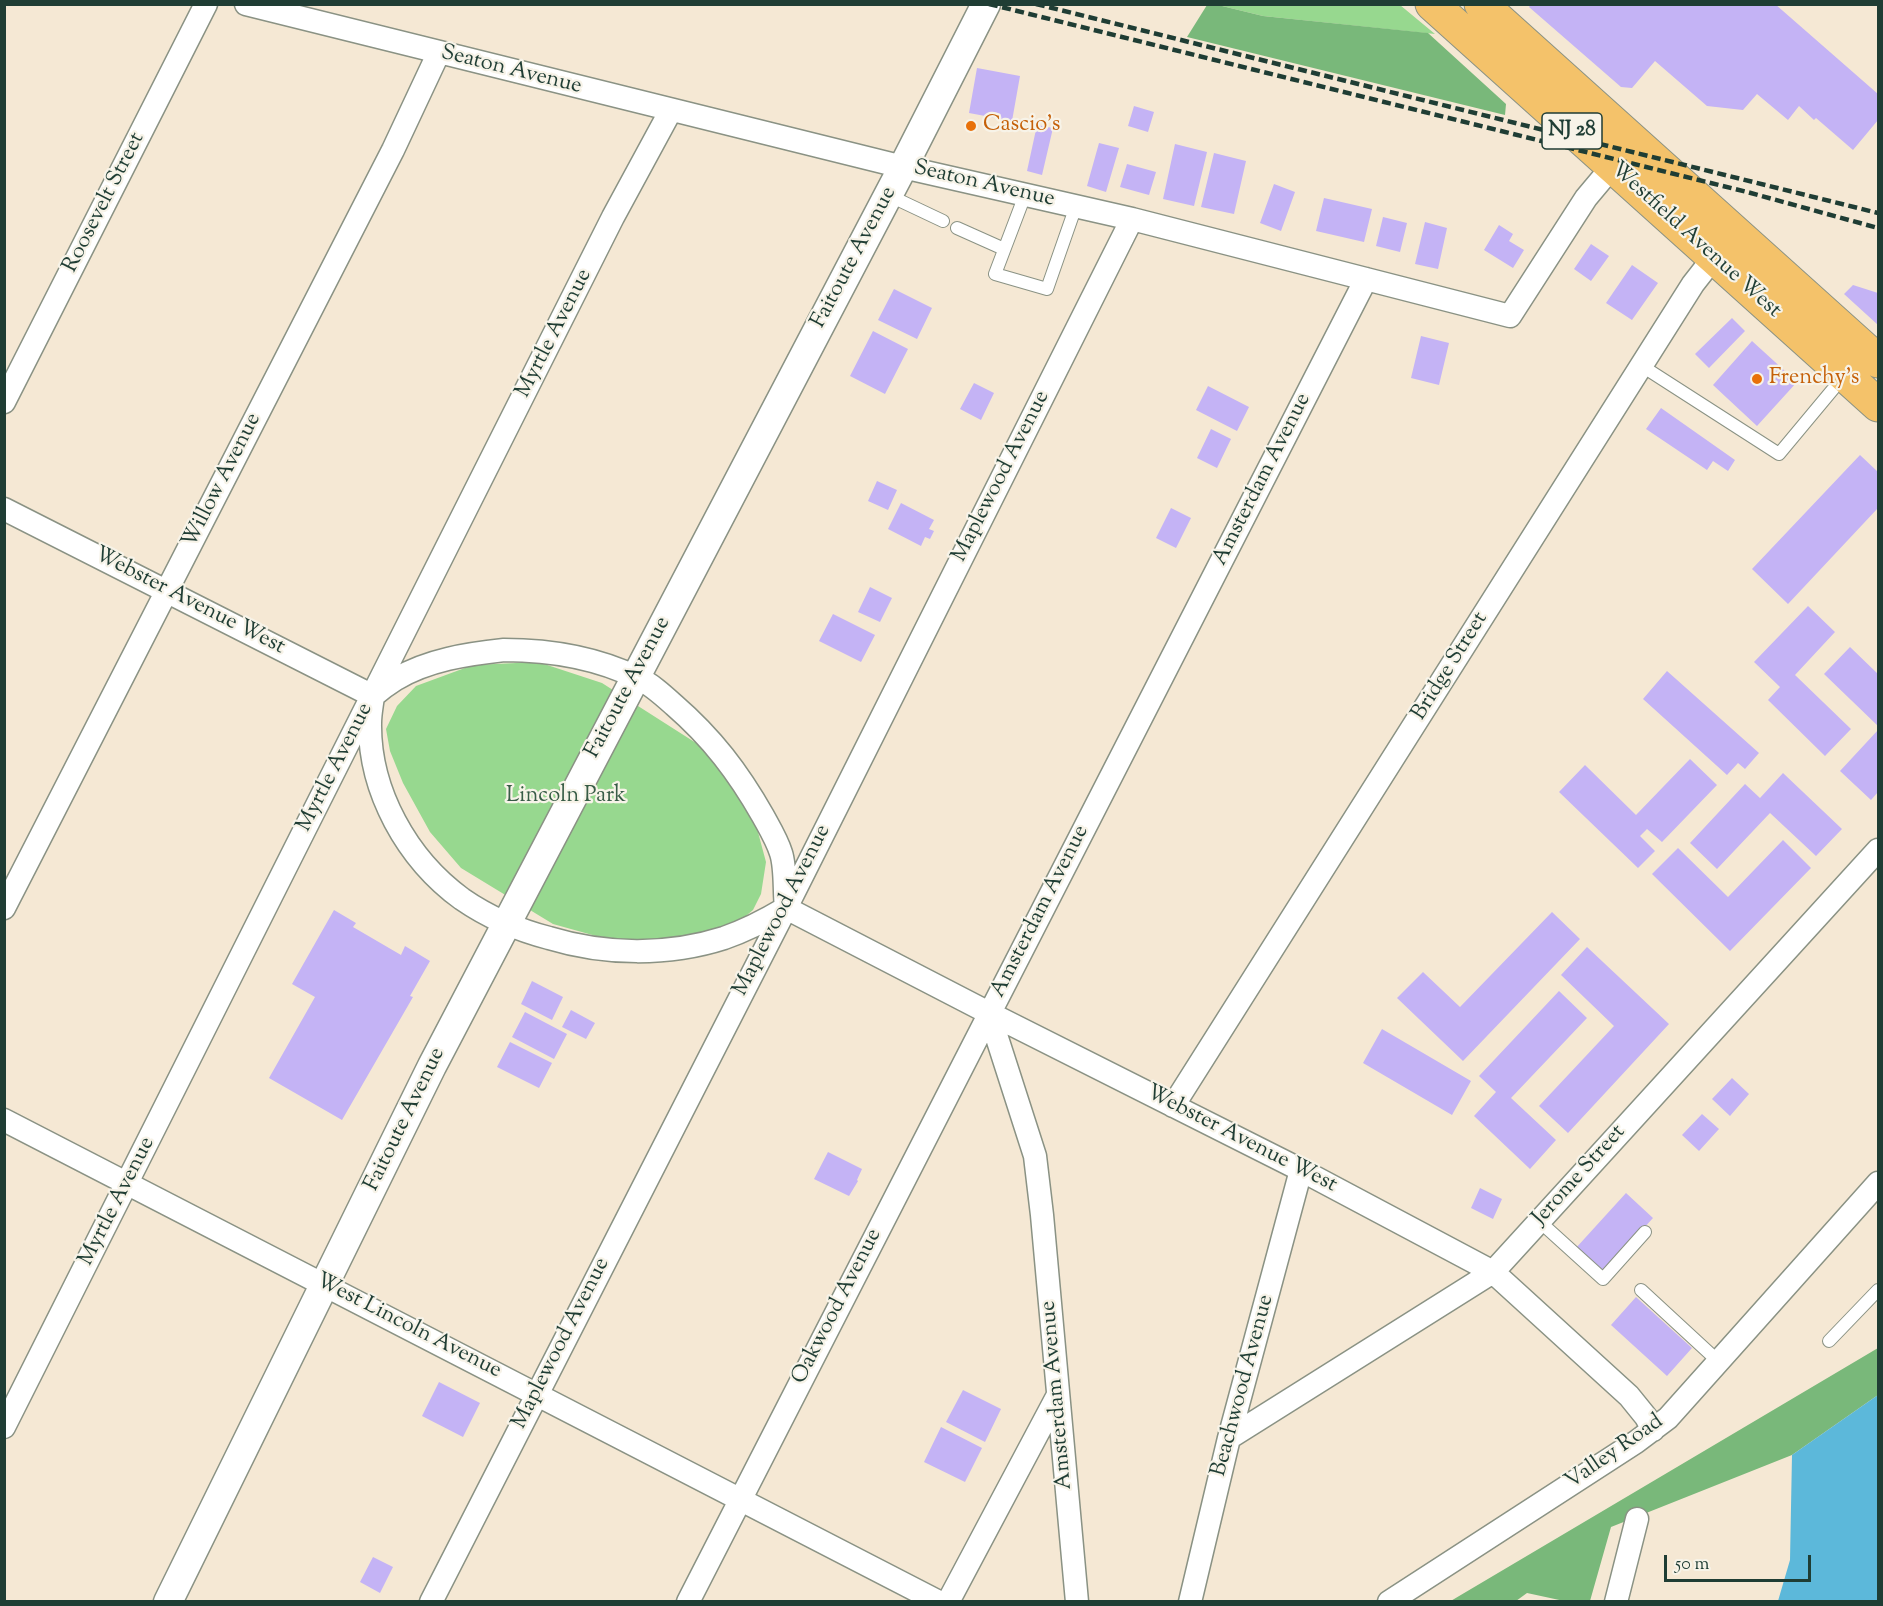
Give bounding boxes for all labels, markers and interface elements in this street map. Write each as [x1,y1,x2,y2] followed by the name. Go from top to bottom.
[438,41,584,101] street label: Seaton Avenue
[983,113,1060,139] place label: Cascio's
[1542,113,1602,149] road number: NJ 28
[964,119,978,133] marker: Cascio's
[58,129,152,277] street label: Roosevelt Street
[911,156,1057,214] street label: Seaton Avenue
[1604,157,1786,325] street label: Westfield Avenue West
[807,183,903,333] street label: Faitoute Avenue
[511,265,599,403] street label: Myrtle Avenue
[1769,366,1859,392] place label: Frenchy's
[1750,372,1764,386] marker: Frenchy's
[947,387,1057,567] street label: Maplewood Avenue
[1208,390,1318,570] street label: Amsterdam Avenue
[178,409,268,553] street label: Willow Avenue
[89,542,289,662] street label: Webster Avenue West
[1407,608,1495,726] street label: Bridge Street
[581,613,677,763] street label: Faitoute Avenue
[292,699,380,837] street label: Myrtle Avenue
[506,784,626,810] park label: Lincoln Park
[728,821,838,1001] street label: Maplewood Avenue
[986,822,1096,1002] street label: Amsterdam Avenue
[360,1044,452,1196] street label: Faitoute Avenue
[1141,1080,1341,1200] street label: Webster Avenue West
[1528,1120,1632,1232] street label: Jerome Street
[74,1133,162,1271] street label: Myrtle Avenue
[787,1225,889,1389] street label: Oakwood Avenue
[507,1254,617,1434] street label: Maplewood Avenue
[311,1269,505,1385] street label: West Lincoln Avenue
[1207,1292,1281,1480] street label: Beachwood Avenue
[1037,1299,1079,1491] street label: Amsterdam Avenue
[1561,1410,1669,1496] street label: Valley Road
[1667,1543,1814,1581] scale bar
[1675,1552,1709,1578] text: 50 m

